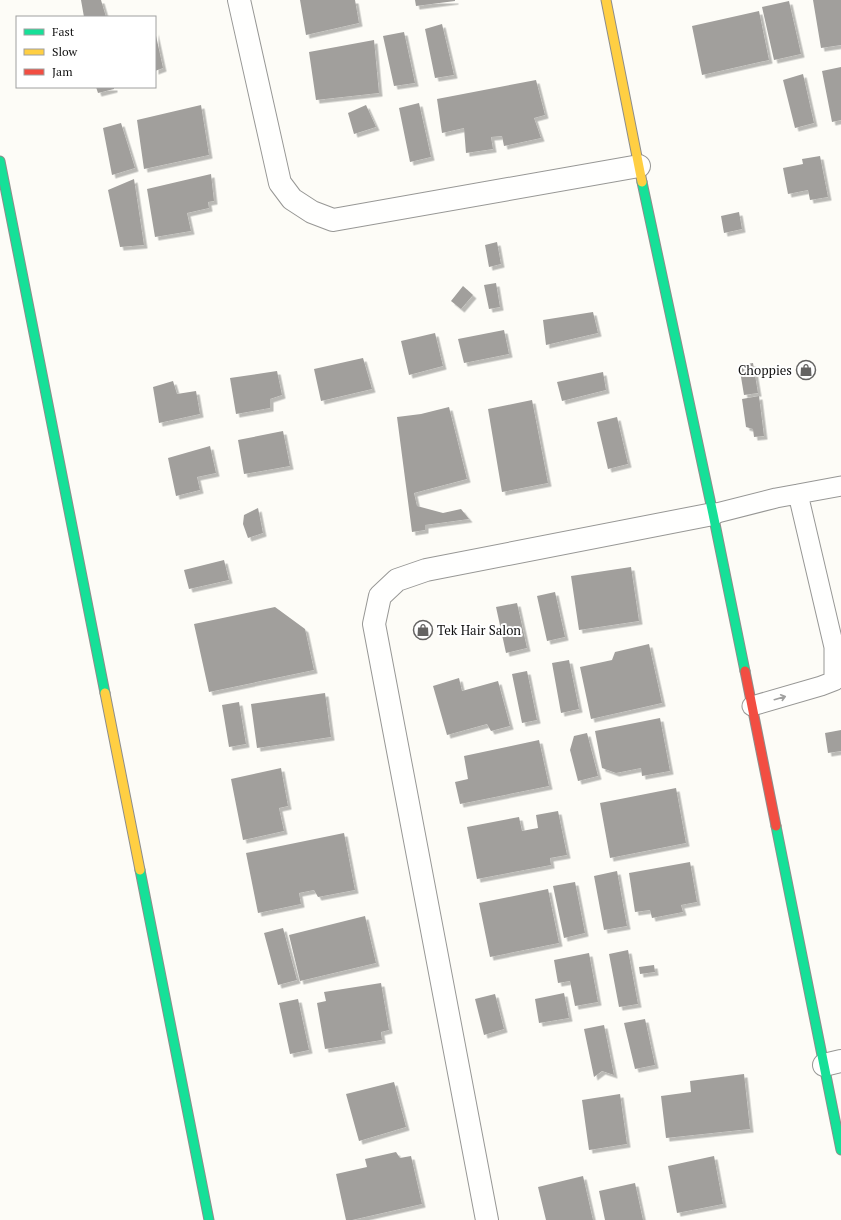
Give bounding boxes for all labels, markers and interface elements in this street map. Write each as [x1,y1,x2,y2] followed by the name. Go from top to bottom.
[16,16,156,88] legend
[52,24,75,39] text: Fast
[52,44,78,59] text: Slow
[52,64,73,79] text: Jam
[795,359,817,381] shop icon: Choppies
[738,361,792,379] place label: Choppies
[412,619,434,641] shop icon: Tek Hair Salon
[437,621,521,639] place label: Tek Hair Salon
[774,693,787,701] one-way arrow

